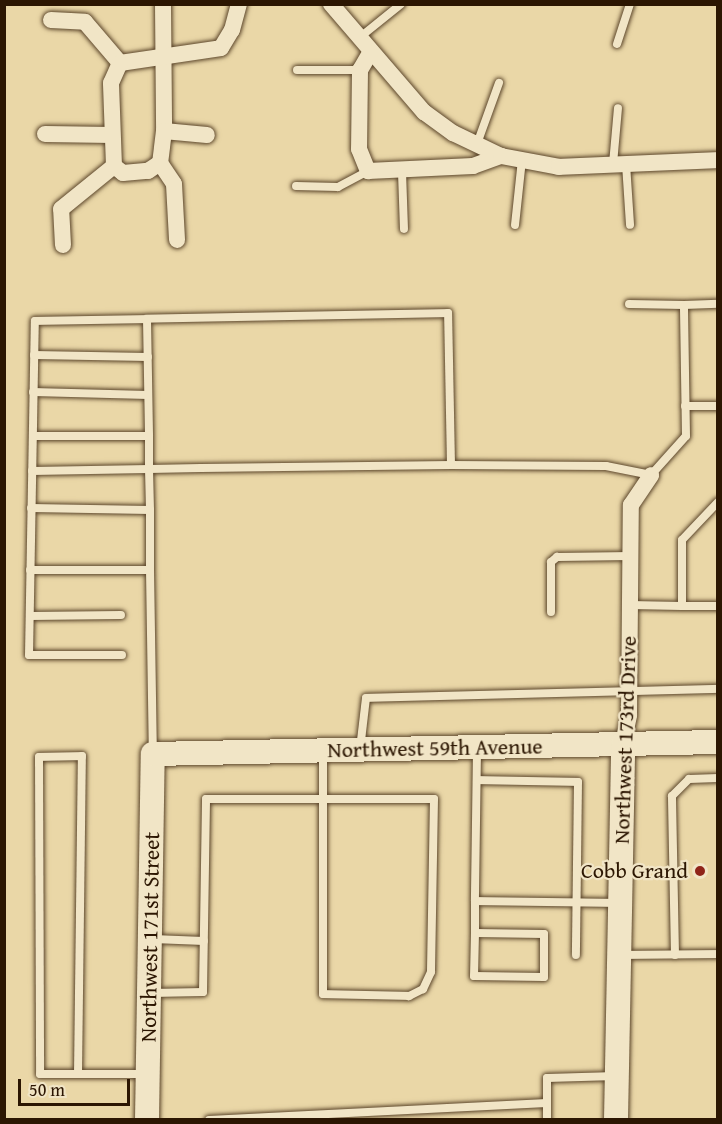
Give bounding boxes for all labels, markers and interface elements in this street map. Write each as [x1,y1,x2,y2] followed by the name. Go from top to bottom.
[608,635,642,845] street label: Northwest 173rd Drive
[327,733,543,763] street label: Northwest 59th Avenue
[135,832,165,1042] street label: Northwest 171st Street
[581,858,688,884] place label: Cobb Grand
[693,864,707,878] marker: Cobb Grand
[21,1067,134,1105] scale bar
[29,1076,65,1103] text: 50 m

